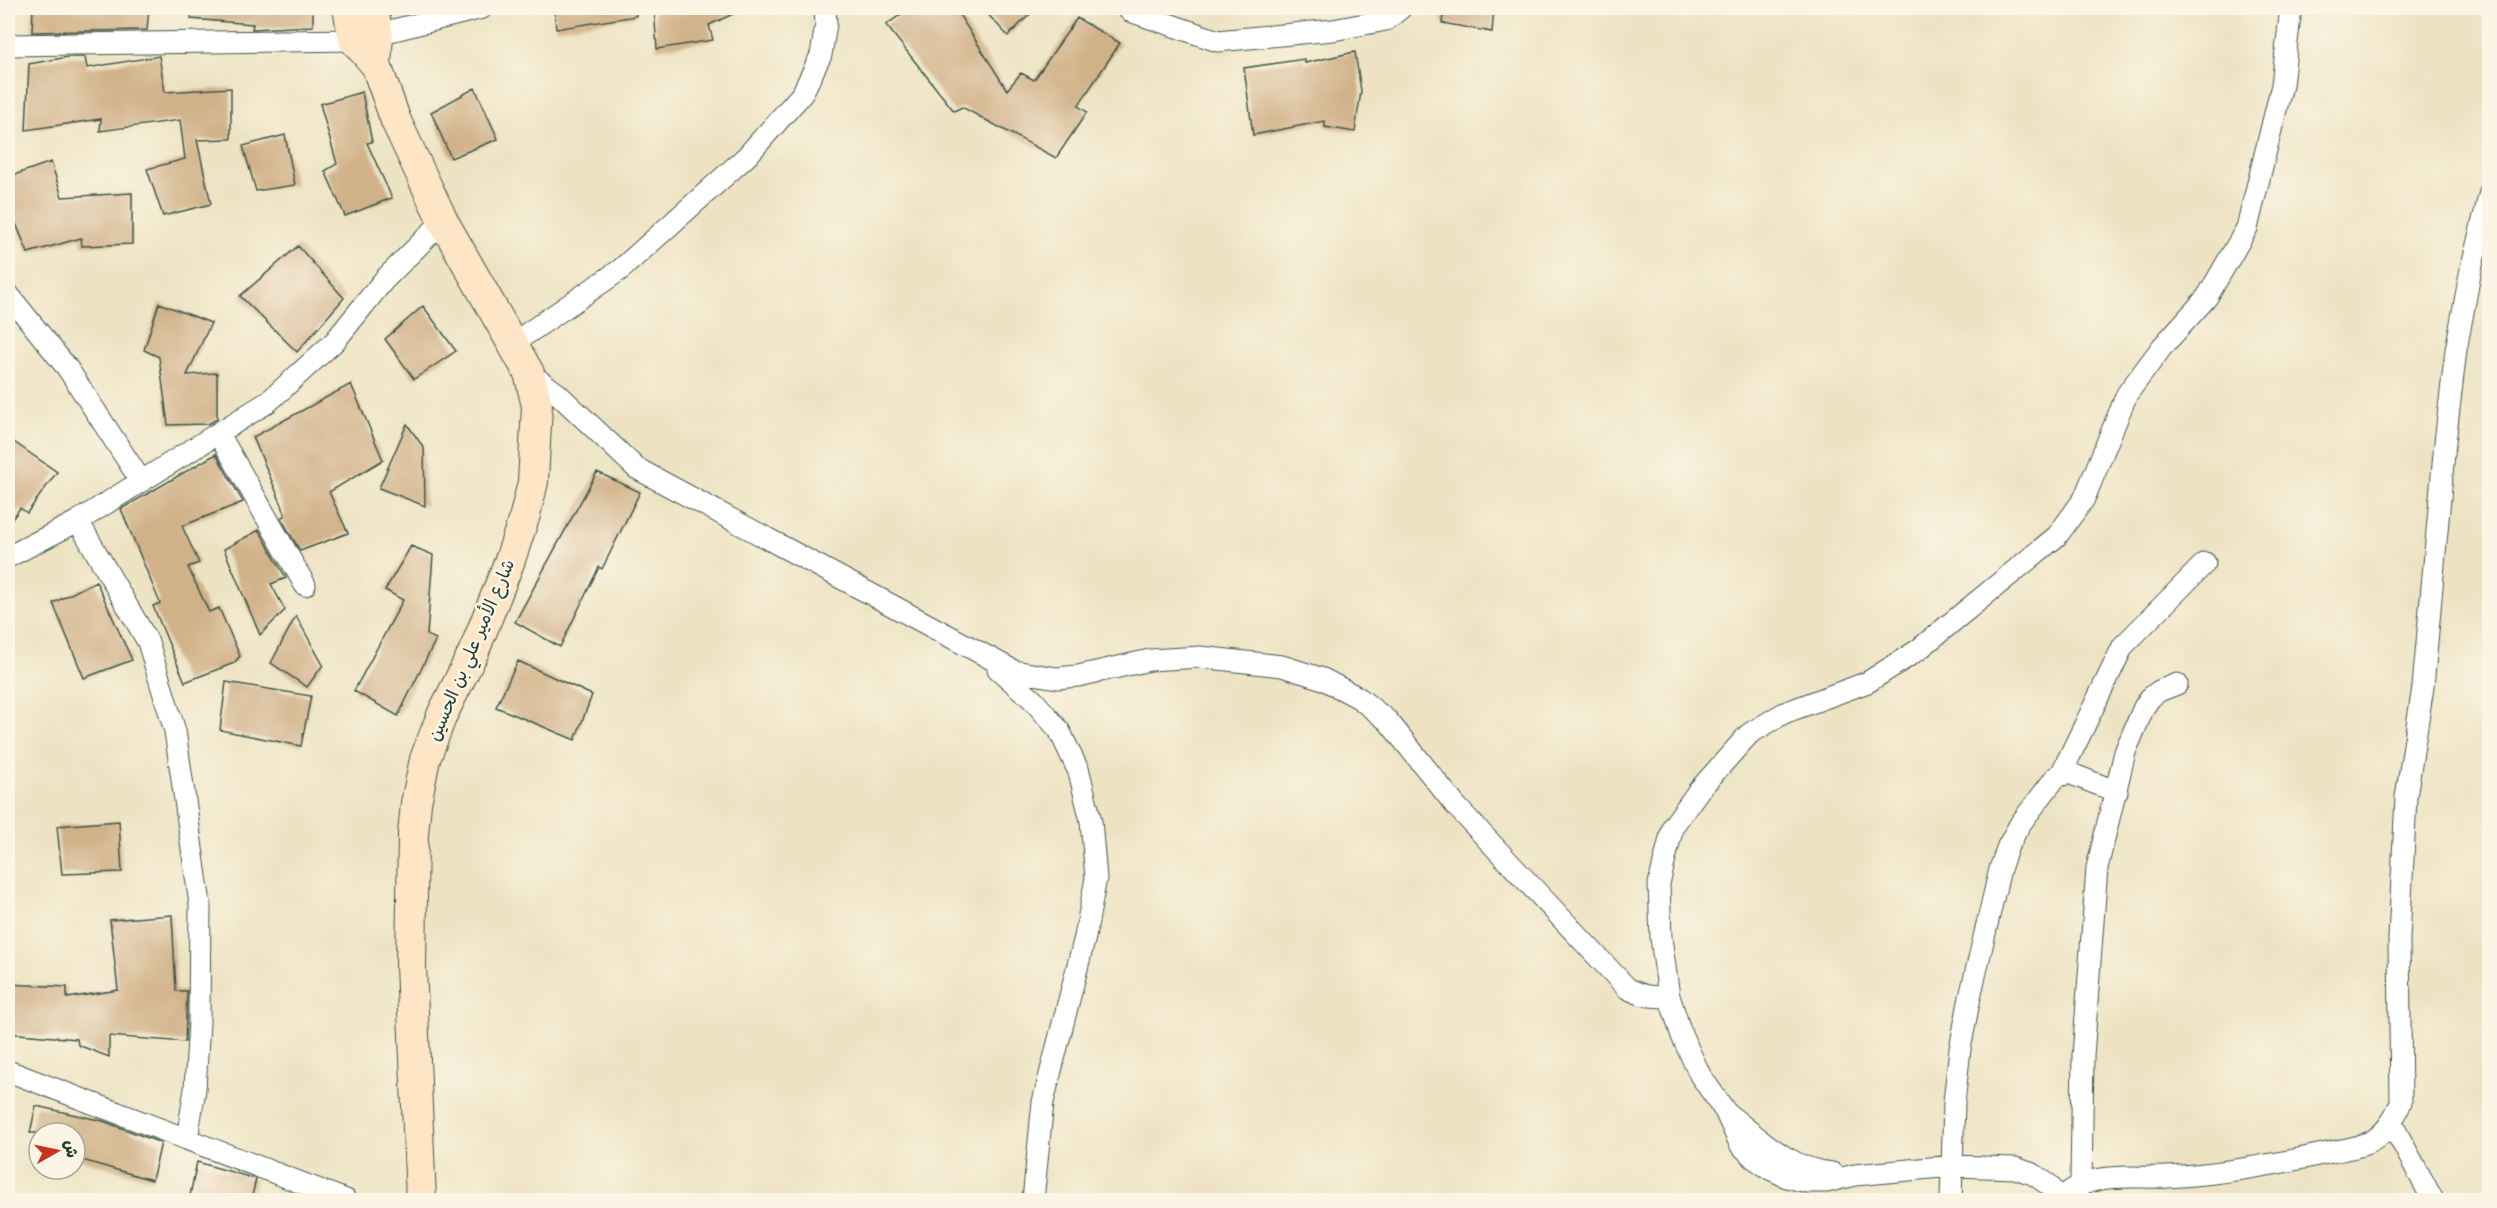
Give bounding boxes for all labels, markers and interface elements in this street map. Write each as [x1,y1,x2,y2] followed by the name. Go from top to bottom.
[422,555,524,746] street label: شارع الأمير علي بن الحسين
[27,1121,87,1181] north arrow
[60,1139,81,1159] text: ش

